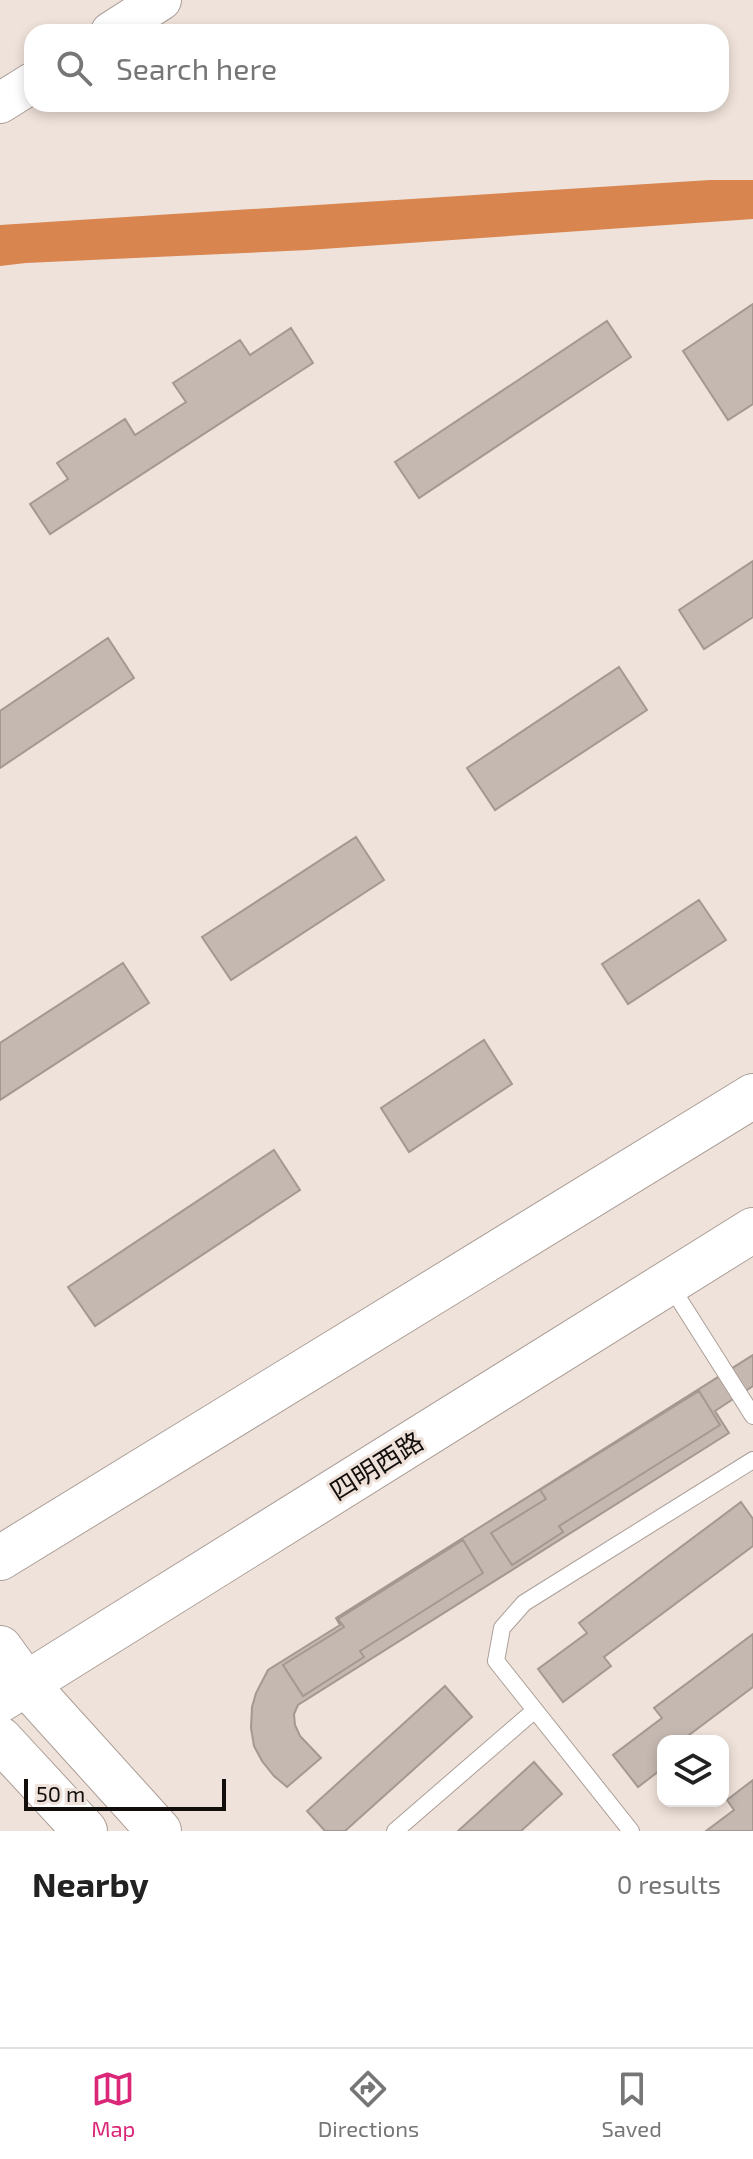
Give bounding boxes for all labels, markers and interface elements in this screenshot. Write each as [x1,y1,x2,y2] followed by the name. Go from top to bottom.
[24,24,729,112] search box
[52,46,96,90] icon: search
[116,50,277,86] text: Search here
[324,1424,428,1506] street label: 四明西路
[657,1735,729,1807] map controls
[657,1735,729,1807] button: layers
[24,1775,226,1811] scale bar
[36,1780,85,1806] text: 50 m
[32,1863,149,1904] text: Nearby
[617,1868,721,1899] text: 0 results
[91,2067,135,2141] tab: Map
[318,2067,419,2141] tab: Directions
[601,2067,662,2141] tab: Saved

